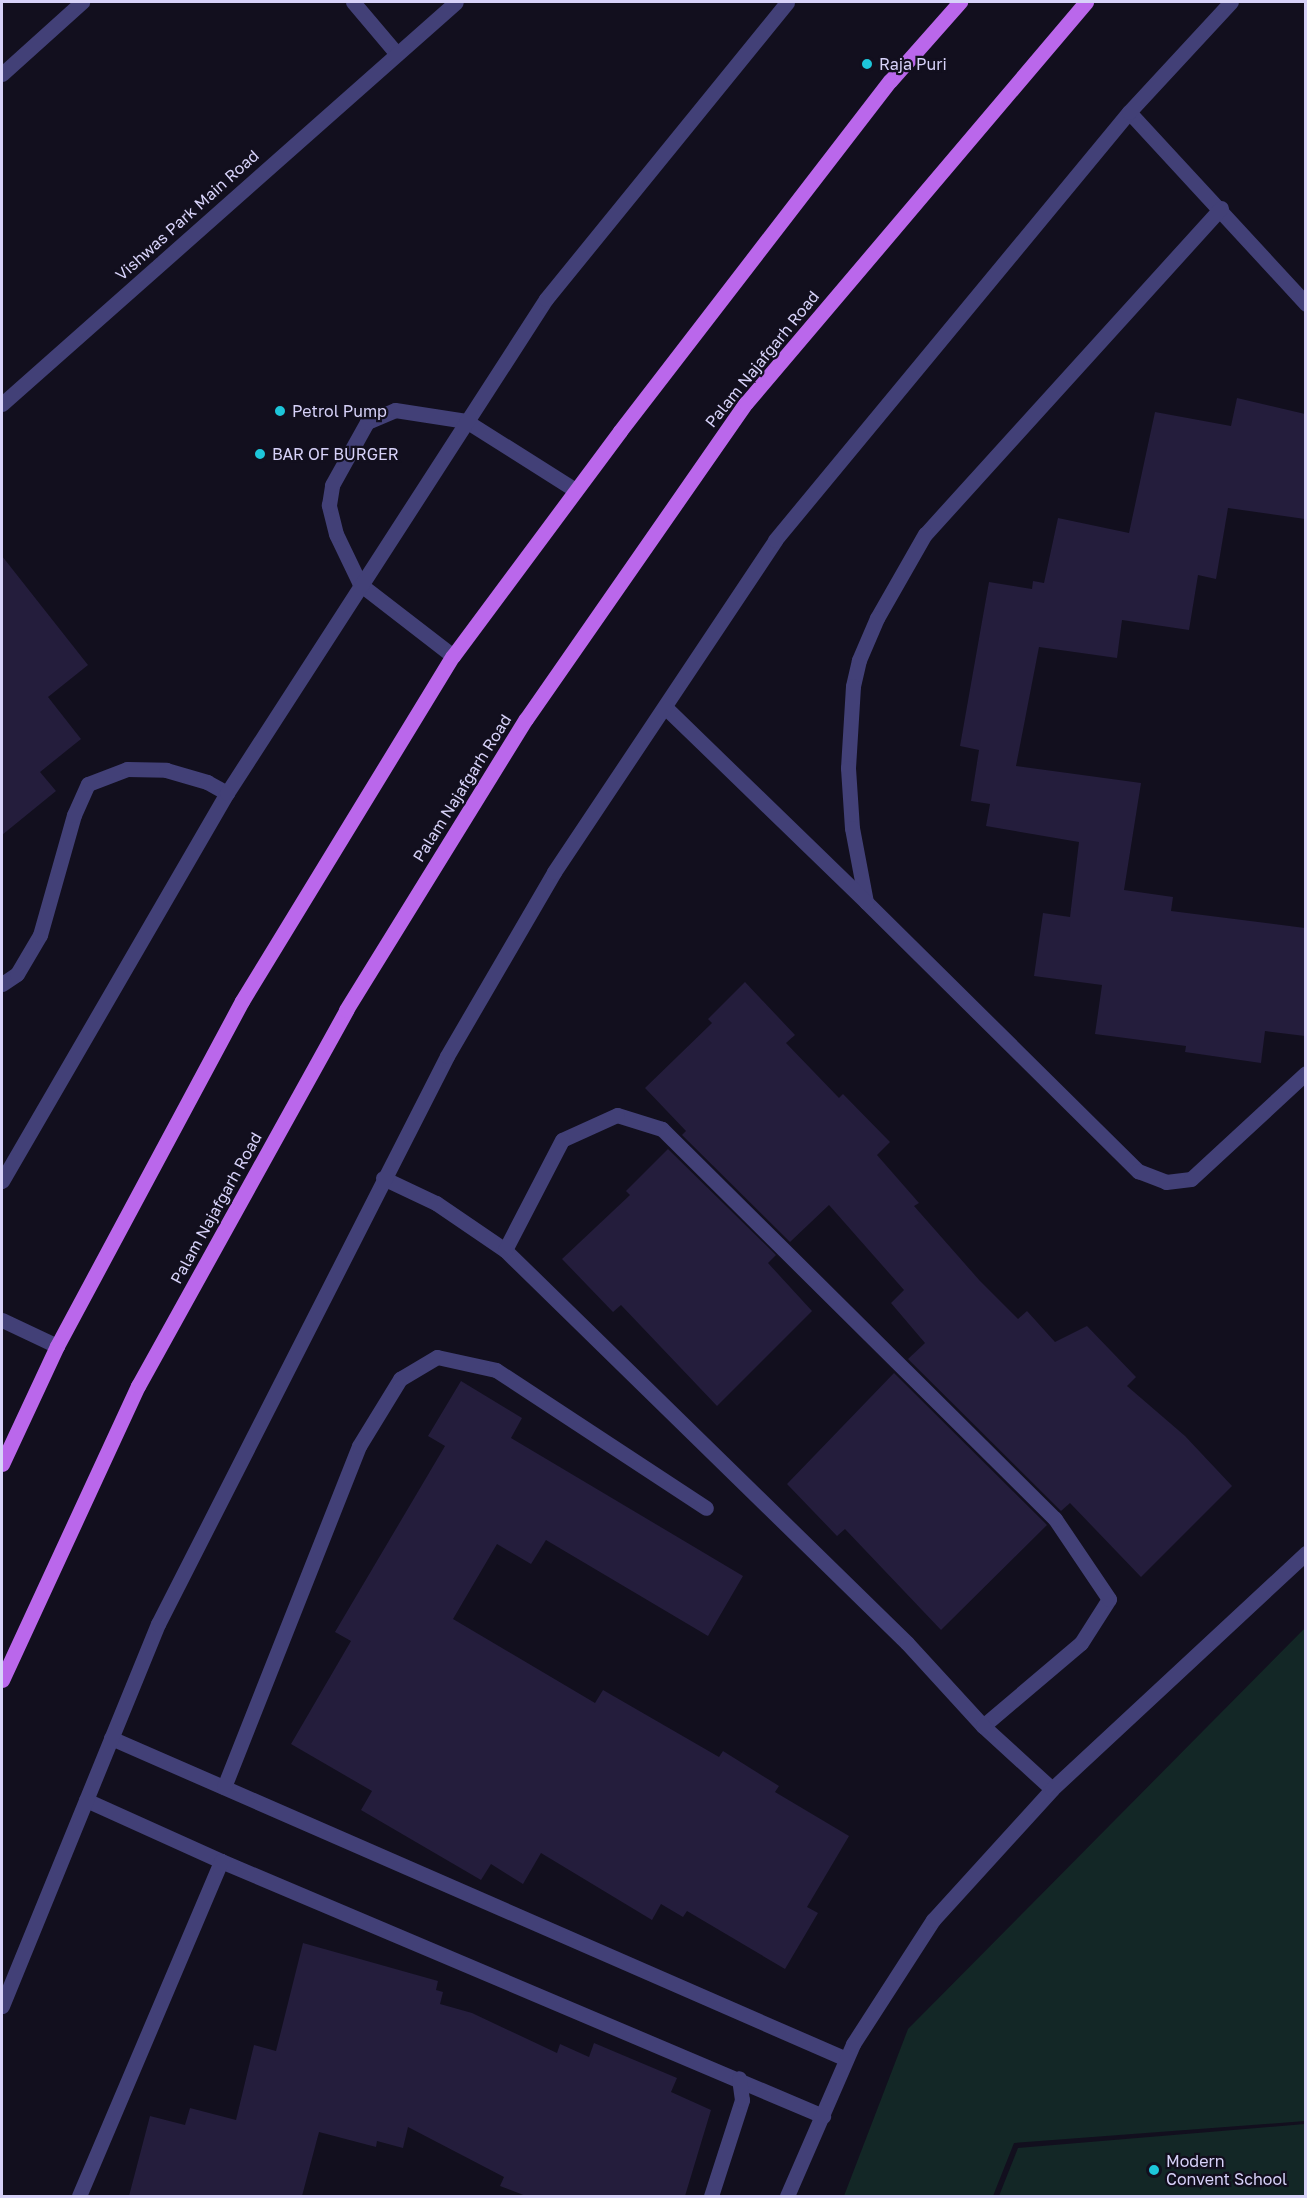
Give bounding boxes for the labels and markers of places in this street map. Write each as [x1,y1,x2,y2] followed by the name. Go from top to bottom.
[879,54,947,74] place label: Raja Puri
[860,57,874,71] marker: Raja Puri
[292,401,387,421] place label: Petrol Pump
[273,404,287,418] marker: Petrol Pump
[272,444,399,464] place label: BAR OF BURGER
[253,447,267,461] marker: BAR OF BURGER
[1166,2151,1287,2189] place label: Modern Convent School
[1147,2163,1161,2177] marker: Modern Convent School

